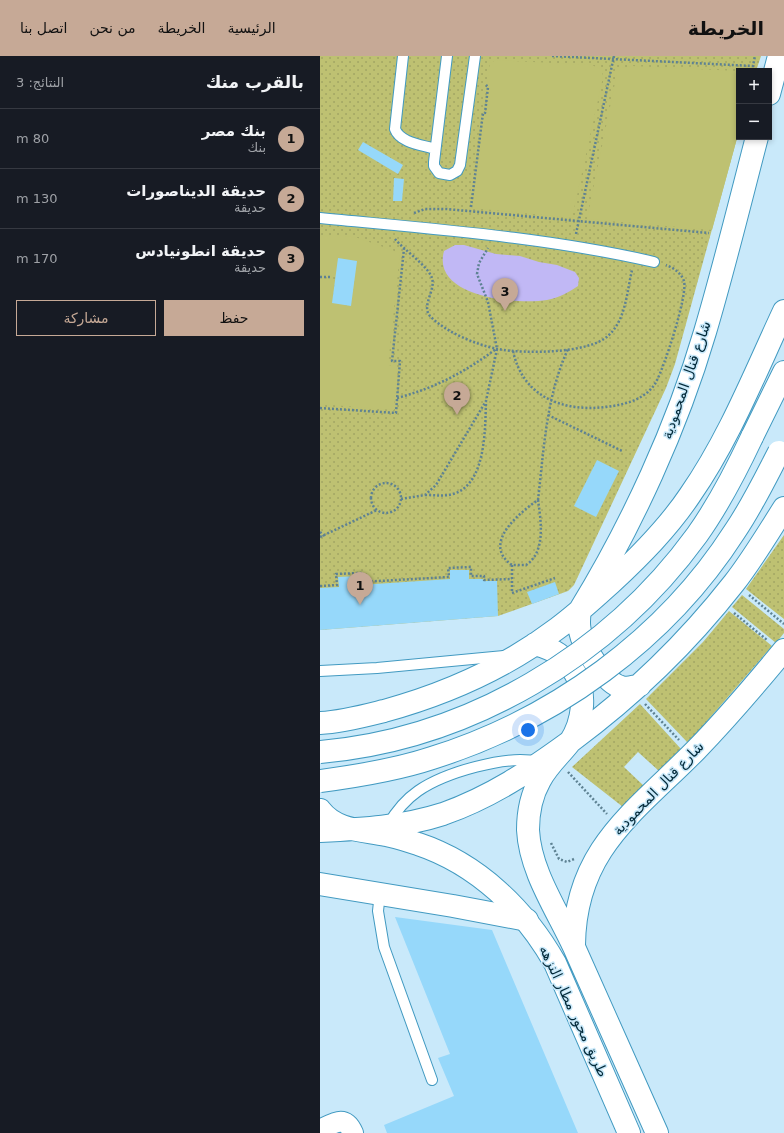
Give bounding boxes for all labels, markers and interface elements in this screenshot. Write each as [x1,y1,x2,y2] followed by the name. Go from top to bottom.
[688,17,764,39] text: الخريطة
[20,20,67,36] text: اتصل بنا
[89,20,136,36] text: من نحن
[158,20,205,36] text: الخريطة
[227,20,276,36] text: الرئيسية
[736,68,772,140] map controls
[736,68,772,104] button: +
[206,72,304,92] text: بالقرب منك
[16,75,64,90] text: النتائج: 3
[736,104,772,140] button: −
[202,122,266,140] text: بنك مصر
[16,131,49,146] text: 80 m
[286,131,296,146] text: 1
[248,140,266,155] text: بنك
[126,182,266,200] text: حديقة الديناصورات
[16,191,58,206] text: 130 m
[286,191,296,206] text: 2
[234,200,266,215] text: حديقة
[135,242,266,260] text: حديقة انطونيادس
[16,251,58,266] text: 170 m
[286,251,296,266] text: 3
[234,260,266,275] text: حديقة
[492,278,518,311] pin: 3
[16,300,156,336] button: مشاركة
[164,300,304,336] button: حفظ
[658,319,715,441] street label: شارع قنال المحمودية
[444,382,470,415] pin: 2
[347,572,373,605] pin: 1
[518,720,538,740] your location
[609,738,707,839] street label: شارع قنال المحمودية
[536,943,612,1080] street label: طريق محور مطار النزهه

